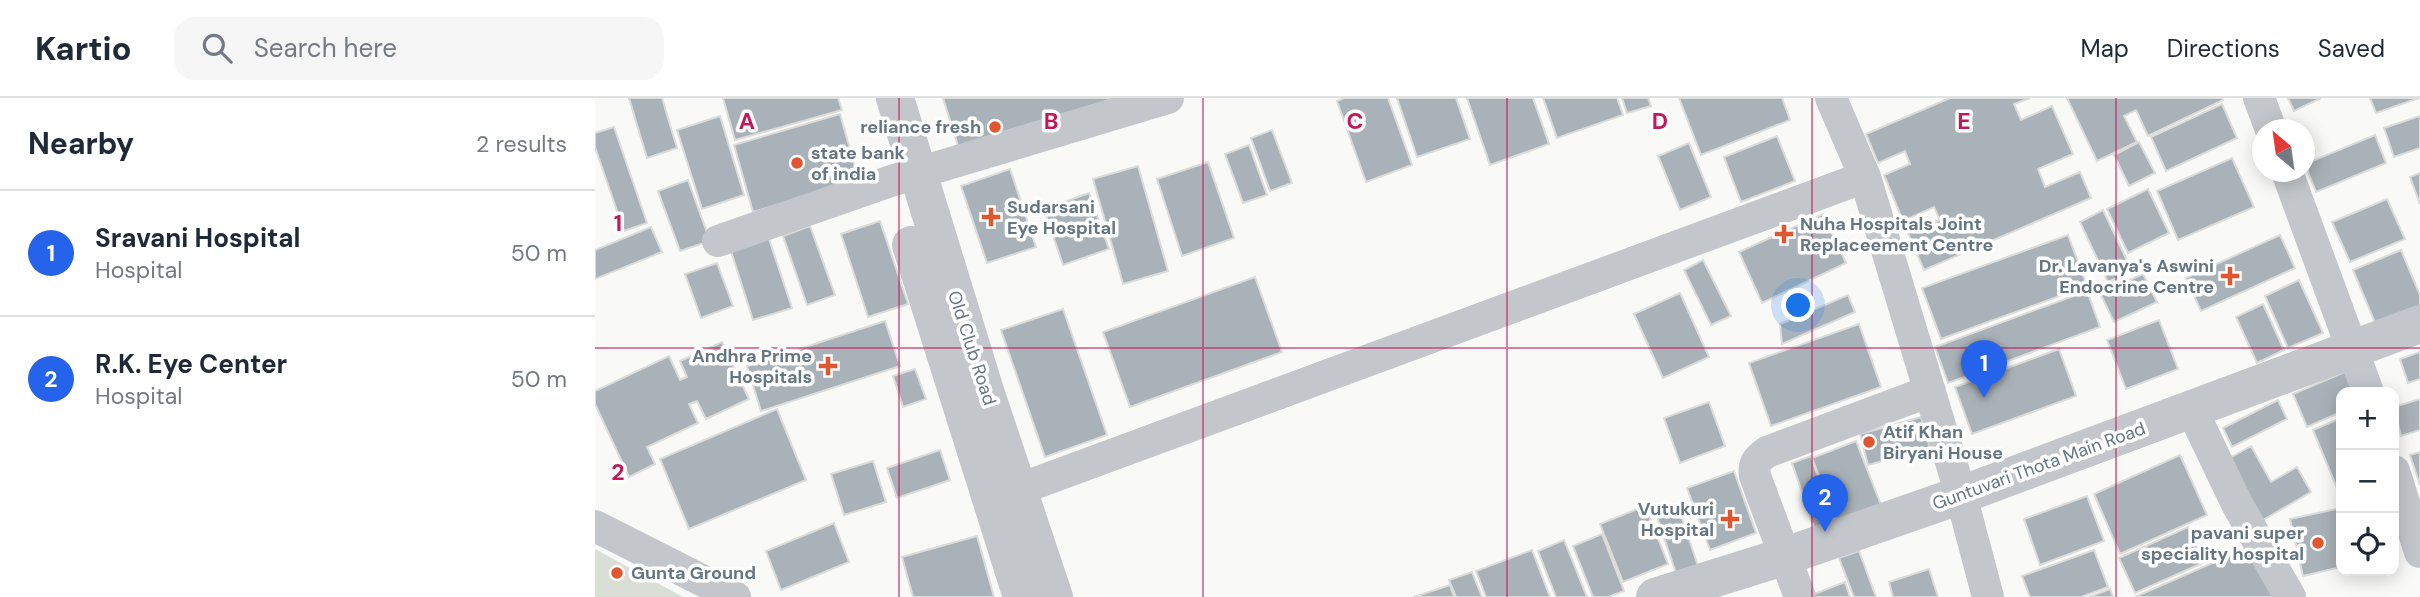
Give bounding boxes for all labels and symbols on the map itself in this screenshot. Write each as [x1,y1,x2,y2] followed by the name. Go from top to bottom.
[739,106,755,136] text: A
[1044,106,1058,136] text: B
[1347,106,1363,136] text: C
[1652,106,1668,136] text: D
[1957,106,1971,136] text: E
[860,115,981,139] place label: reliance fresh
[987,119,1003,135] marker: reliance fresh
[2252,119,2315,182] north arrow
[811,141,906,186] place label: state bank of india
[789,155,805,171] marker: state bank of india
[1007,195,1116,240] place label: Sudarsani Eye Hospital
[981,207,1001,227] marker: Sudarsani Eye Hospital
[614,208,622,238] text: 1
[1800,212,1994,257] place label: Nuha Hospitals Joint Replaceement Centre
[1774,224,1794,244] marker: Nuha Hospitals Joint Replaceement Centre
[2039,254,2214,299] place label: Dr. Lavanya's Aswini Endocrine Centre
[2220,266,2240,286] marker: Dr. Lavanya's Aswini Endocrine Centre
[942,288,1002,408] street label: Old Club Road
[1781,288,1815,322] your location
[1961,340,2007,398] pin: 1
[692,344,812,389] place label: Andhra Prime Hospitals
[818,356,838,376] marker: Andhra Prime Hospitals
[1929,416,2149,516] street label: Guntuvari Thota Main Road
[1883,420,2003,465] place label: Atif Khan Biryani House
[1861,434,1877,450] marker: Atif Khan Biryani House
[611,457,625,487] text: 2
[1802,474,1848,532] pin: 2
[1638,497,1714,542] place label: Vutukuri Hospital
[1720,509,1740,529] marker: Vutukuri Hospital
[2141,521,2304,566] place label: pavani super speciality hospital
[2310,535,2326,551] marker: pavani super speciality hospital
[631,561,756,585] place label: Gunta Ground
[609,565,625,581] marker: Gunta Ground

